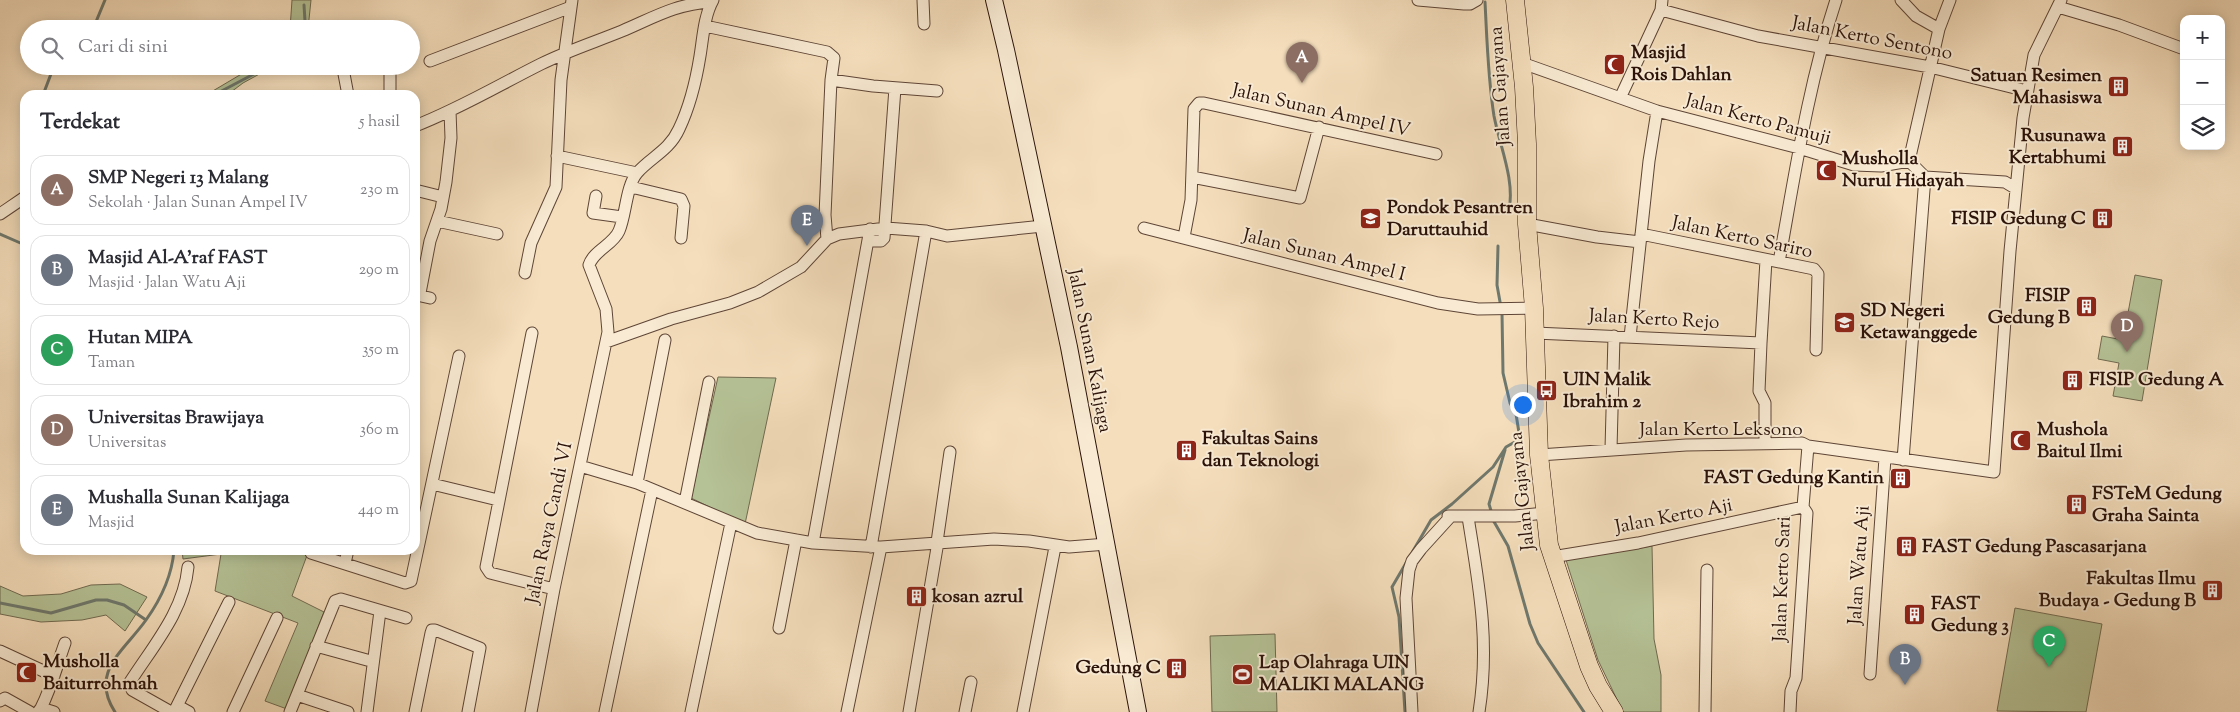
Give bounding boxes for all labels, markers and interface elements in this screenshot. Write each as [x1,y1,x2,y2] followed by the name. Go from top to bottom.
[1788,10,1955,68] street label: Jalan Kerto Sentono
[2180,15,2225,150] map controls
[2180,15,2225,60] button: +
[20,20,420,75] search box
[1483,25,1519,148] street label: Jalan Gajayana
[38,34,66,62] icon: search
[78,34,168,61] text: Cari di sini
[1631,40,1732,89] place label: Masjid Rois Dahlan
[1286,42,1318,83] pin: A
[1603,52,1627,76] mosque icon: Masjid Rois Dahlan
[2180,60,2225,105] button: −
[1970,63,2103,112] place label: Satuan Resimen Mahasiswa
[2106,75,2130,99] building icon: Satuan Resimen Mahasiswa
[1228,77,1413,145] street label: Jalan Sunan Ampel IV
[1681,87,1834,152] street label: Jalan Kerto Pamuji
[2180,105,2225,150] button: layers
[40,108,120,138] text: Terdekat
[359,111,400,134] text: 5 hasil
[2009,123,2107,172] place label: Rusunawa Kertabhumi
[2110,135,2134,159] building icon: Rusunawa Kertabhumi
[1842,146,1965,195] place label: Musholla Nurul Hidayah
[1814,158,1838,182] mosque icon: Musholla Nurul Hidayah
[88,165,268,192] text: SMP Negeri 13 Malang
[51,179,64,202] text: A
[360,179,399,202] text: 230 m
[88,192,308,215] text: Sekolah · Jalan Sunan Ampel IV
[1387,195,1534,244] place label: Pondok Pesantren Daruttauhid
[791,205,823,246] pin: E
[1951,206,2086,233] place label: FISIP Gedung C
[1359,207,1383,231] school or university icon: Pondok Pesantren Daruttauhid
[2090,207,2114,231] building icon: FISIP Gedung C
[1668,210,1815,266] street label: Jalan Kerto Sariro
[1239,222,1408,289] street label: Jalan Sunan Ampel I
[88,245,267,272] text: Masjid Al-A'raf FAST
[52,259,62,282] text: B
[359,259,399,282] text: 290 m
[1060,266,1118,435] street label: Jalan Sunan Kalijaga
[88,272,246,295] text: Masjid · Jalan Watu Aji
[1988,283,2070,332] place label: FISIP Gedung B
[2074,295,2098,319] building icon: FISIP Gedung B
[1860,298,1977,347] place label: SD Negeri Ketawanggede
[1587,303,1720,337] street label: Jalan Kerto Rejo
[1832,310,1856,334] school or university icon: SD Negeri Ketawanggede
[2111,311,2143,352] pin: D
[88,325,193,352] text: Hutan MIPA
[51,339,63,362] text: C
[362,339,399,362] text: 350 m
[88,352,135,375] text: Taman
[1563,367,1652,416] place label: UIN Malik Ibrahim 2
[2089,367,2224,394] place label: FISIP Gedung A
[2061,368,2085,392] building icon: FISIP Gedung A
[1535,379,1559,403] bus stop icon: UIN Malik Ibrahim 2
[1510,392,1536,418] your location
[88,405,264,432] text: Universitas Brawijaya
[1638,417,1803,444] street label: Jalan Kerto Leksono
[2037,417,2123,466] place label: Mushola Baitul Ilmi
[51,419,63,442] text: D
[360,419,399,442] text: 360 m
[1202,426,1320,475] place label: Fakultas Sains dan Teknologi
[2009,429,2033,453] mosque icon: Mushola Baitul Ilmi
[1503,430,1543,553] street label: Jalan Gajayana
[88,432,166,455] text: Universitas
[1174,438,1198,462] building icon: Fakultas Sains dan Teknologi
[519,440,580,607] street label: Jalan Raya Candi VI
[1704,465,1885,492] place label: FAST Gedung Kantin
[1888,466,1912,490] building icon: FAST Gedung Kantin
[2092,481,2223,530] place label: FSTeM Gedung Graha Sainta
[88,485,289,512] text: Mushalla Sunan Kalijaga
[1612,492,1735,542] street label: Jalan Kerto Aji
[2064,493,2088,517] building icon: FSTeM Gedung Graha Sainta
[52,499,62,522] text: E
[358,499,399,522] text: 440 m
[1842,504,1878,627] street label: Jalan Watu Aji
[88,512,134,535] text: Masjid
[1767,516,1799,643] street label: Jalan Kerto Sari
[1922,534,2147,561] place label: FAST Gedung Pascasarjana
[1894,535,1918,559] building icon: FAST Gedung Pascasarjana
[2039,566,2196,615] place label: Fakultas Ilmu Budaya - Gedung B
[2200,578,2224,602] building icon: Fakultas Ilmu Budaya - Gedung B
[931,584,1024,611] place label: kosan azrul
[904,585,928,609] building icon: kosan azrul
[1931,591,2009,640] place label: FAST Gedung 3
[1903,603,1927,627] building icon: FAST Gedung 3
[2033,626,2065,667] pin: C
[1889,644,1921,685] pin: B
[43,649,159,698] place label: Musholla Baiturrohmah
[1259,650,1425,699] place label: Lap Olahraga UIN MALIKI MALANG
[1075,655,1161,682] place label: Gedung C
[1165,656,1189,680] building icon: Gedung C
[15,661,39,685] mosque icon: Musholla Baiturrohmah
[1231,662,1255,686] sports icon: Lap Olahraga UIN MALIKI MALANG

